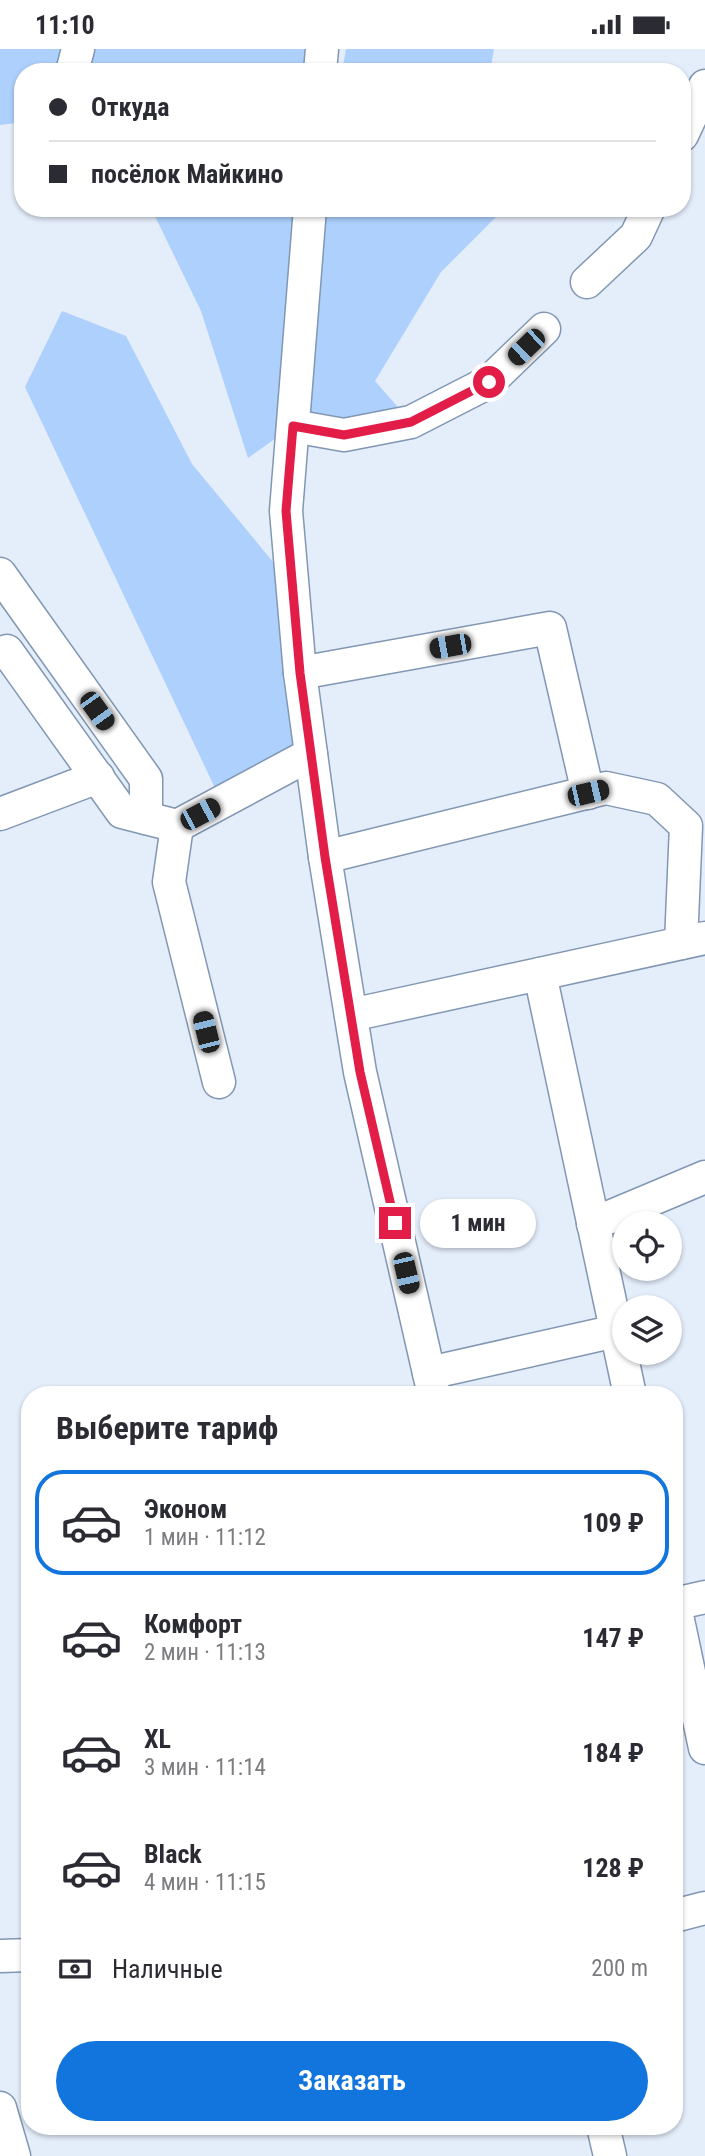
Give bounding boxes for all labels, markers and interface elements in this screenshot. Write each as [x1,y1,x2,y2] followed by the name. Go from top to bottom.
[35,10,95,40] text: 11:10
[91,92,169,122] text: Откуда
[91,159,283,189] text: посёлок Майкино
[504,325,549,369] car
[473,366,505,398] route start
[428,632,473,660] car
[77,688,118,734] car
[566,778,611,808] car
[177,795,224,833] car
[191,1009,222,1055] car
[420,1199,535,1247] callout: 1 мин
[379,1207,411,1239] route end
[450,1210,506,1237] text: 1 мин
[612,1211,682,1365] map controls
[612,1211,682,1281] button: locate
[392,1250,421,1296] car
[612,1295,682,1365] button: layers
[56,1409,278,1447] text: Выберите тариф
[60,1491,123,1554] icon: car
[144,1494,227,1524] text: Эконом
[582,1508,644,1538] text: 109 ₽
[144,1524,266,1551] text: 1 мин · 11:12
[60,1606,123,1669] icon: car
[144,1609,242,1639] text: Комфорт
[582,1623,644,1653] text: 147 ₽
[144,1639,266,1666] text: 2 мин · 11:13
[60,1721,123,1784] icon: car
[144,1724,171,1754] text: XL
[582,1738,644,1768] text: 184 ₽
[144,1754,266,1781] text: 3 мин · 11:14
[60,1836,123,1899] icon: car
[144,1839,202,1869] text: Black
[582,1853,644,1883] text: 128 ₽
[144,1869,266,1896] text: 4 мин · 11:15
[56,1950,94,1988] icon: cash
[112,1954,223,1984] text: Наличные
[591,1955,648,1982] text: 200 m
[56,2041,648,2121] button: Заказать

